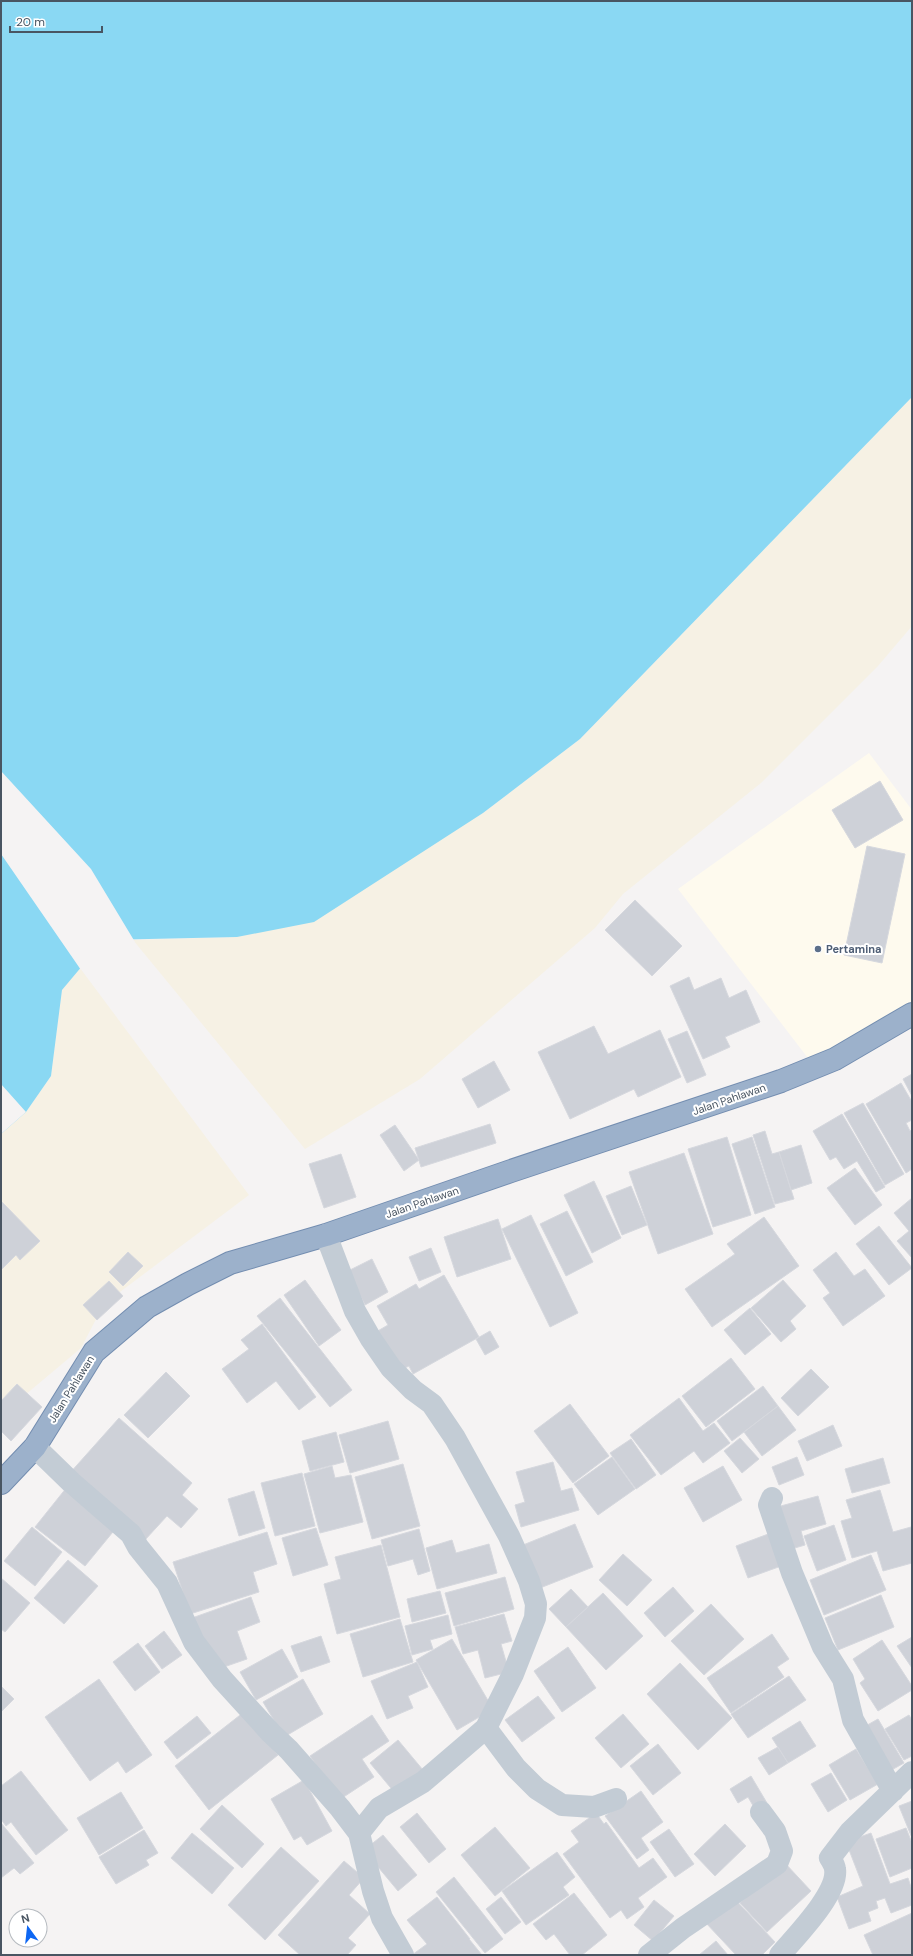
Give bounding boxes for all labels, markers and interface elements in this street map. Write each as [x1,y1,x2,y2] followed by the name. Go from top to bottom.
[10,8,102,34] scale bar
[16,14,45,30] text: 20 m
[826,942,881,956] place label: Pertamina
[813,944,823,954] marker: Pertamina
[691,1080,767,1118] street label: Jalan Pahlawan
[384,1183,460,1221] street label: Jalan Pahlawan
[45,1353,97,1425] street label: Jalan Pahlawan
[8,1908,48,1948] north arrow
[20,1911,31,1926] text: N

